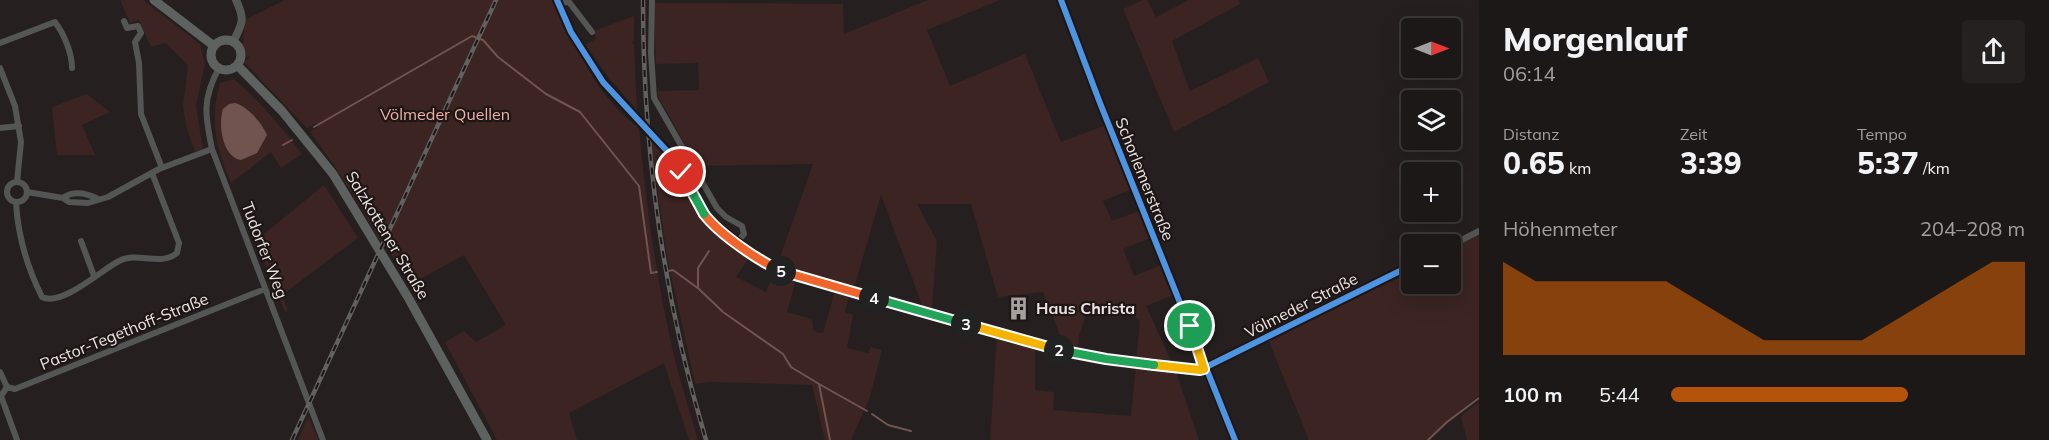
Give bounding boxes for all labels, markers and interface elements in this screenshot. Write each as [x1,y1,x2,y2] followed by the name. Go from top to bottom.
[1401,18,1461,78] north arrow
[1401,18,1461,294] map controls
[1503,18,1687,59] text: Morgenlauf
[1962,20,2025,83] button: share
[1503,61,1556,86] text: 06:14
[1401,90,1461,150] button: layers
[380,104,510,124] park label: Völmeder Quellen
[1111,115,1179,243] street label: Schorlemerstraße
[1503,124,1560,144] text: Distanz
[1680,124,1707,144] text: Zeit
[1857,124,1907,144] text: Tempo
[1503,144,1565,182] text: 0.65
[1680,144,1742,182] text: 3:39
[1857,144,1919,182] text: 5:37
[655,146,706,197] pin
[664,155,697,188] icon: check
[1565,158,1591,178] text: km
[1919,158,1950,178] text: /km
[1401,162,1461,222] button: +
[342,167,434,303] street label: Salzkottener Straße
[237,199,293,301] street label: Tudorfer Weg
[1503,216,1618,241] text: Höhenmeter
[1920,216,2025,241] text: 204–208 m
[1401,234,1461,294] button: −
[766,256,796,286] pin: 5
[776,261,786,281] text: 5
[1241,268,1361,342] street label: Völmeder Straße
[859,283,889,313] pin: 4
[37,288,211,374] street label: Pastor-Tegethoff-Straße
[869,288,879,308] text: 4
[1005,295,1031,321] building icon: Haus Christa
[1036,298,1135,318] place label: Haus Christa
[1164,300,1215,351] pin
[951,309,981,339] pin: 3
[1173,309,1206,342] icon: arrive
[961,314,971,334] text: 3
[1044,335,1074,365] pin: 2
[1054,340,1064,360] text: 2
[1503,382,1562,407] text: 100 m
[1599,382,1640,407] text: 5:44

